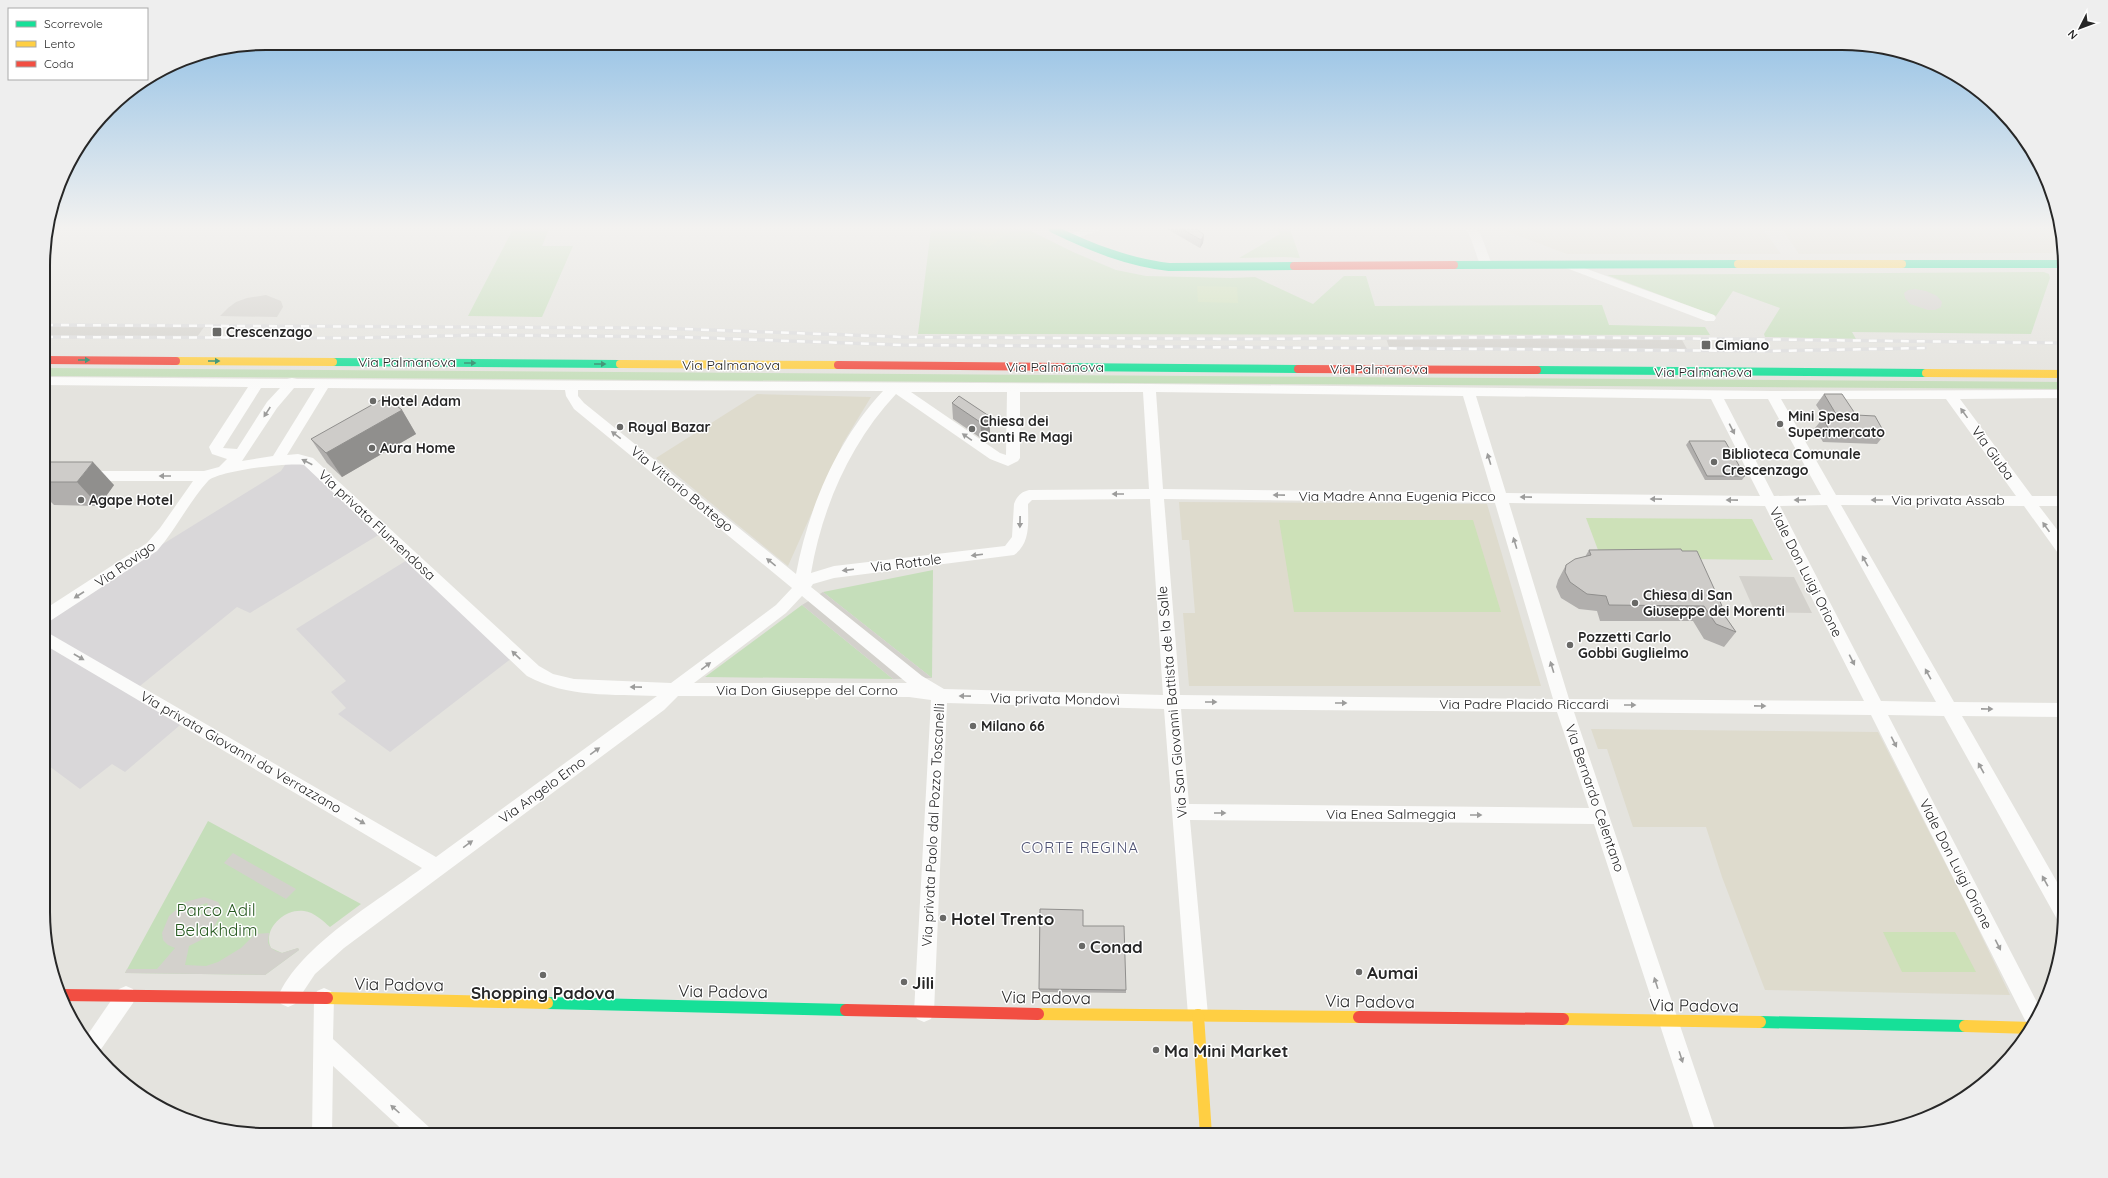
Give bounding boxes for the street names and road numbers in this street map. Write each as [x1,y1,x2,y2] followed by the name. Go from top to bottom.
[358,353,456,371] street label: Via Palmanova
[682,356,780,374] street label: Via Palmanova
[1006,358,1104,376] street label: Via Palmanova
[1330,360,1428,378] street label: Via Palmanova
[1654,363,1752,381] street label: Via Palmanova
[1967,423,2019,483] street label: Via Giuba
[627,442,737,536] street label: Via Vittorio Bottego
[314,466,440,584] street label: Via privata Flumendosa
[1298,487,1496,505] street label: Via Madre Anna Eugenia Picco
[1891,491,2005,509] street label: Via privata Assab
[1765,504,1847,640] street label: Viale Don Luigi Orione
[91,537,159,591] street label: Via Rovigo
[870,550,943,576] street label: Via Rottole
[1153,585,1191,819] street label: Via San Giovanni Battista de la Salle
[716,681,898,699] street label: Via Don Giuseppe del Corno
[137,687,345,817] street label: Via privata Giovanni da Verrazzano
[990,689,1120,709] street label: Via privata Mondovì
[1439,695,1609,713] street label: Via Padre Placido Riccardi
[918,703,948,947] street label: Via privata Paolo dal Pozzo Toscanelli
[1561,722,1629,874] street label: Via Bernardo Celentano
[495,753,589,827] street label: Via Angelo Emo
[1915,796,1997,932] street label: Viale Don Luigi Orione
[1326,805,1456,823] street label: Via Enea Salmeggia
[354,973,444,995] street label: Via Padova
[678,980,768,1002] street label: Via Padova
[1001,986,1091,1008] street label: Via Padova
[1325,990,1415,1012] street label: Via Padova
[1649,994,1739,1016] street label: Via Padova

